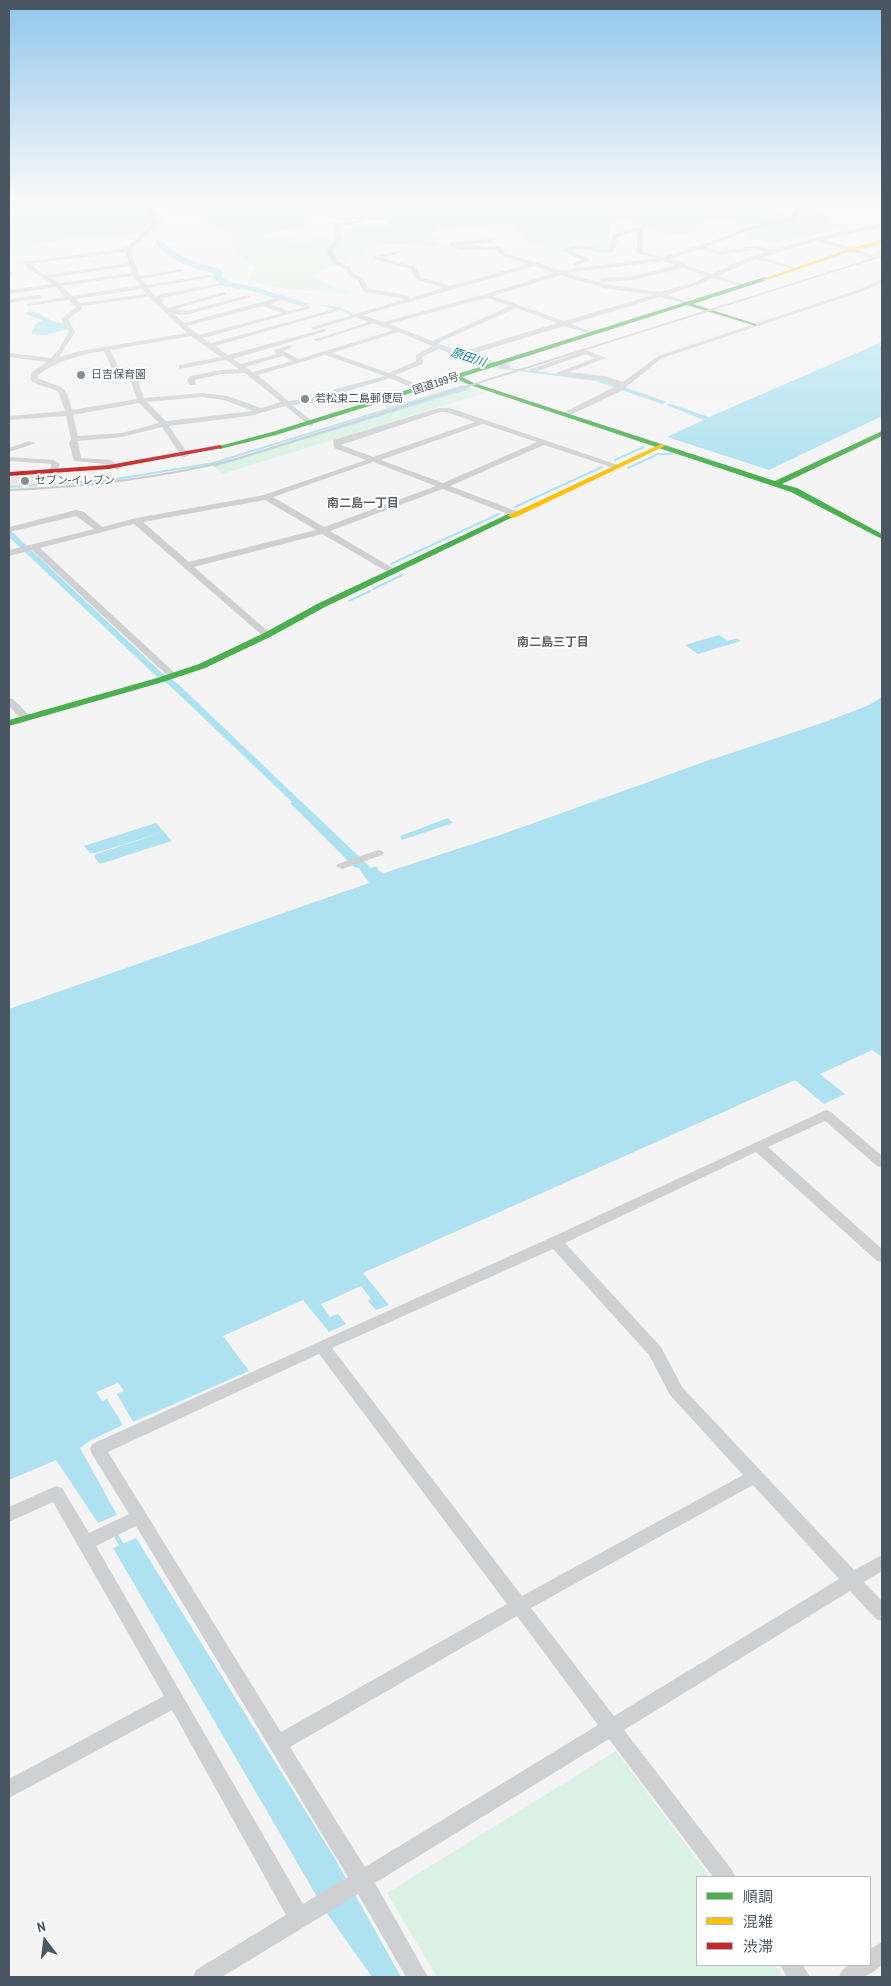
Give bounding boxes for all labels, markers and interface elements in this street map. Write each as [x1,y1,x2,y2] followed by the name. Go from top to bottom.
[449,346,487,370] water label: 原田川
[91,368,146,382] place label: 日吉保育園
[75,369,87,381] marker: 日吉保育園
[411,370,461,398] street label: 国道199号
[315,392,403,406] place label: 若松東二島郵便局
[299,393,311,405] marker: 若松東二島郵便局
[35,474,115,488] place label: セブン-イレブン
[19,475,31,487] marker: セブン-イレブン
[327,497,399,511] district label: 南二島一丁目
[517,636,589,650] district label: 南二島三丁目
[696,1876,871,1966] legend
[743,1886,773,1907] text: 順調
[743,1911,773,1932] text: 混雑
[20,1916,70,1966] north arrow
[35,1917,47,1936] text: N
[743,1936,773,1957] text: 渋滞

